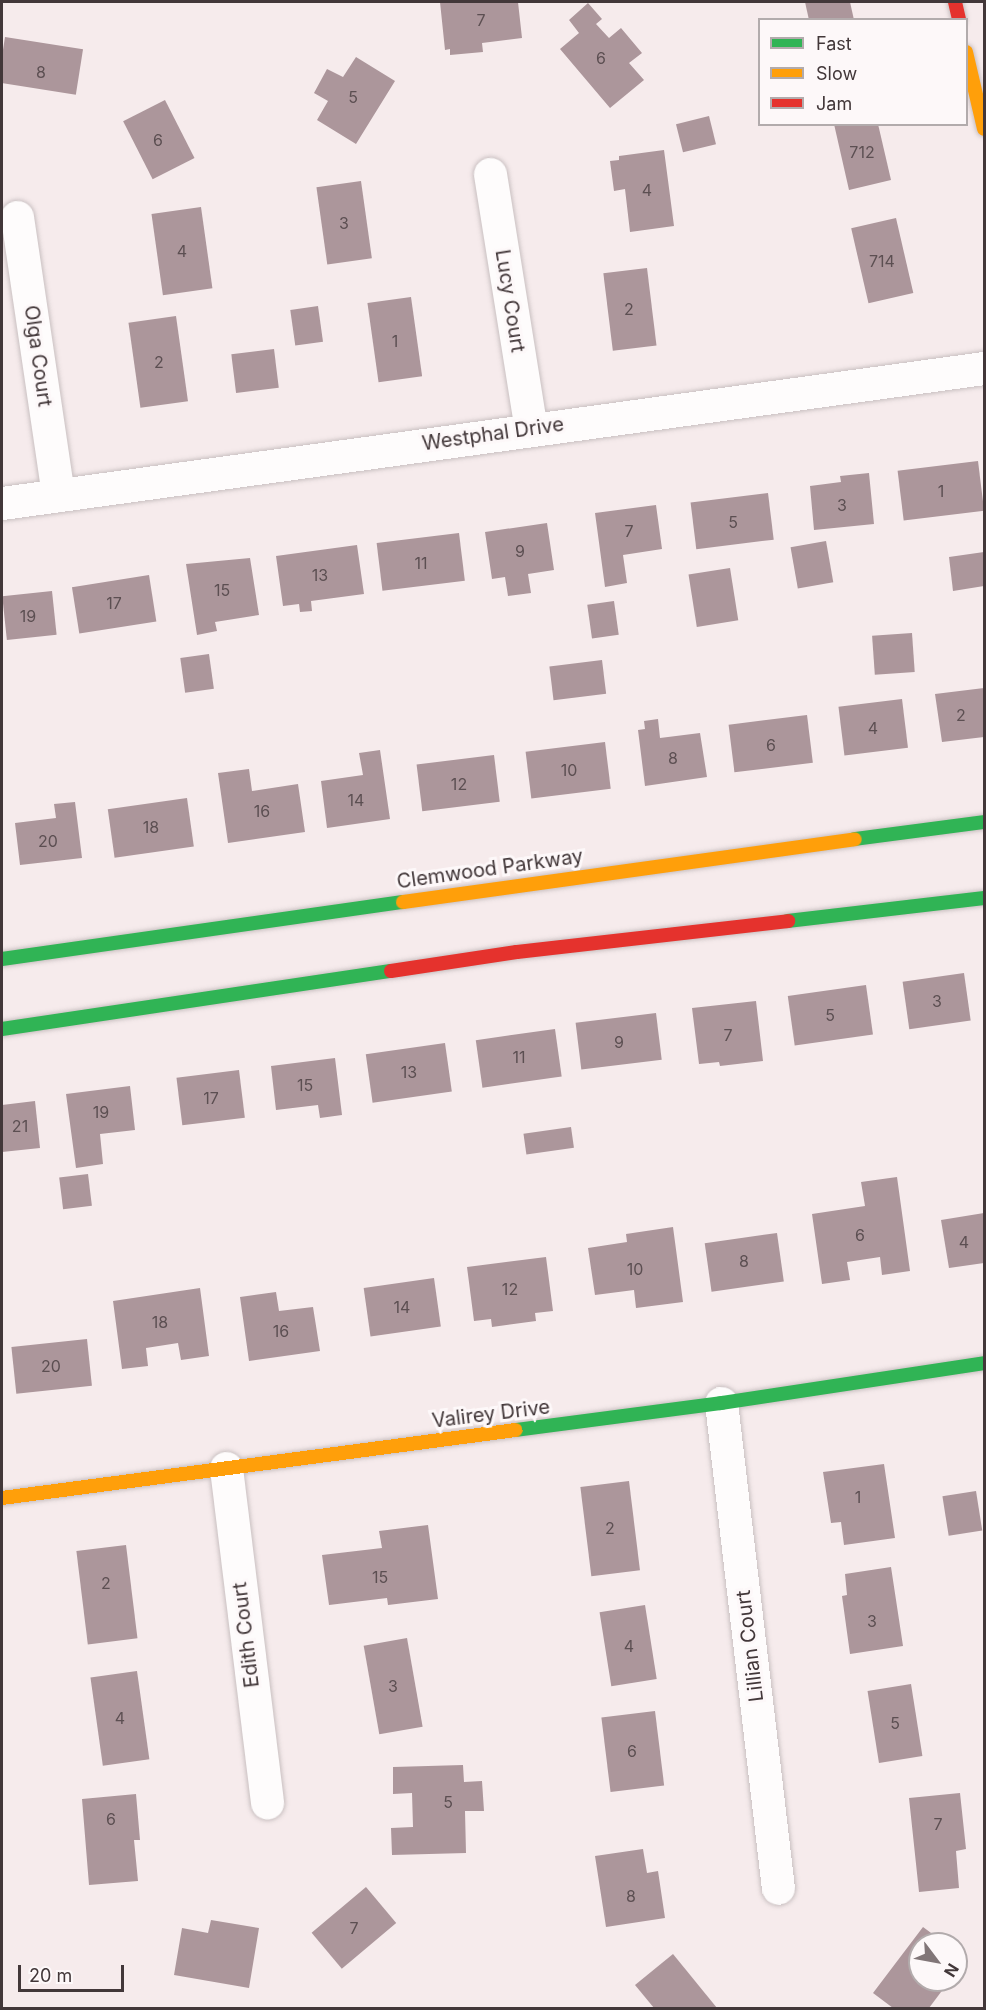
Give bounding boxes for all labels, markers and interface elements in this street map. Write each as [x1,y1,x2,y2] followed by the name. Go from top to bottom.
[476,10,486,30] house number: 7
[758,18,968,126] legend
[816,33,852,54] text: Fast
[596,48,606,68] house number: 6
[36,62,46,82] house number: 8
[816,63,857,84] text: Slow
[348,87,358,107] house number: 5
[816,93,852,114] text: Jam
[153,130,163,150] house number: 6
[849,142,875,162] house number: 712
[642,180,652,200] house number: 4
[339,213,349,233] house number: 3
[177,241,187,261] house number: 4
[490,248,530,354] street label: Lucy Court
[869,251,895,271] house number: 714
[624,299,634,319] house number: 2
[19,304,57,408] street label: Olga Court
[392,331,398,351] house number: 1
[154,352,164,372] house number: 2
[421,412,565,456] street label: Westphal Drive
[938,481,944,501] house number: 1
[837,495,847,515] house number: 3
[728,512,738,532] house number: 5
[624,521,634,541] house number: 7
[515,541,525,561] house number: 9
[414,553,428,573] house number: 11
[312,565,328,585] house number: 13
[214,580,230,600] house number: 15
[106,593,122,613] house number: 17
[20,606,36,626] house number: 19
[956,705,966,725] house number: 2
[868,718,878,738] house number: 4
[766,735,776,755] house number: 6
[668,748,678,768] house number: 8
[561,760,577,780] house number: 10
[451,774,467,794] house number: 12
[348,790,364,810] house number: 14
[254,801,270,821] house number: 16
[143,817,159,837] house number: 18
[38,831,58,851] house number: 20
[395,844,585,894] street label: Clemwood Parkway
[932,991,942,1011] house number: 3
[825,1005,835,1025] house number: 5
[723,1025,733,1045] house number: 7
[614,1032,624,1052] house number: 9
[512,1047,526,1067] house number: 11
[401,1062,417,1082] house number: 13
[297,1075,313,1095] house number: 15
[203,1088,219,1108] house number: 17
[93,1102,109,1122] house number: 19
[12,1116,28,1136] house number: 21
[855,1225,865,1245] house number: 6
[959,1232,969,1252] house number: 4
[739,1251,749,1271] house number: 8
[627,1259,643,1279] house number: 10
[502,1279,518,1299] house number: 12
[394,1297,410,1317] house number: 14
[152,1312,168,1332] house number: 18
[273,1321,289,1341] house number: 16
[41,1356,61,1376] house number: 20
[431,1395,551,1433] street label: Valirey Drive
[855,1487,861,1507] house number: 1
[605,1518,615,1538] house number: 2
[372,1567,388,1587] house number: 15
[101,1573,111,1593] house number: 2
[228,1581,264,1689] street label: Edith Court
[731,1589,769,1703] street label: Lillian Court
[867,1611,877,1631] house number: 3
[624,1636,634,1656] house number: 4
[388,1676,398,1696] house number: 3
[115,1708,125,1728] house number: 4
[890,1713,900,1733] house number: 5
[627,1741,637,1761] house number: 6
[443,1792,453,1812] house number: 5
[106,1809,116,1829] house number: 6
[933,1814,943,1834] house number: 7
[626,1886,636,1906] house number: 8
[349,1918,359,1938] house number: 7
[908,1932,968,1992] north arrow
[21,1953,128,1991] scale bar
[940,1960,963,1981] text: N
[29,1965,72,1986] text: 20 m

